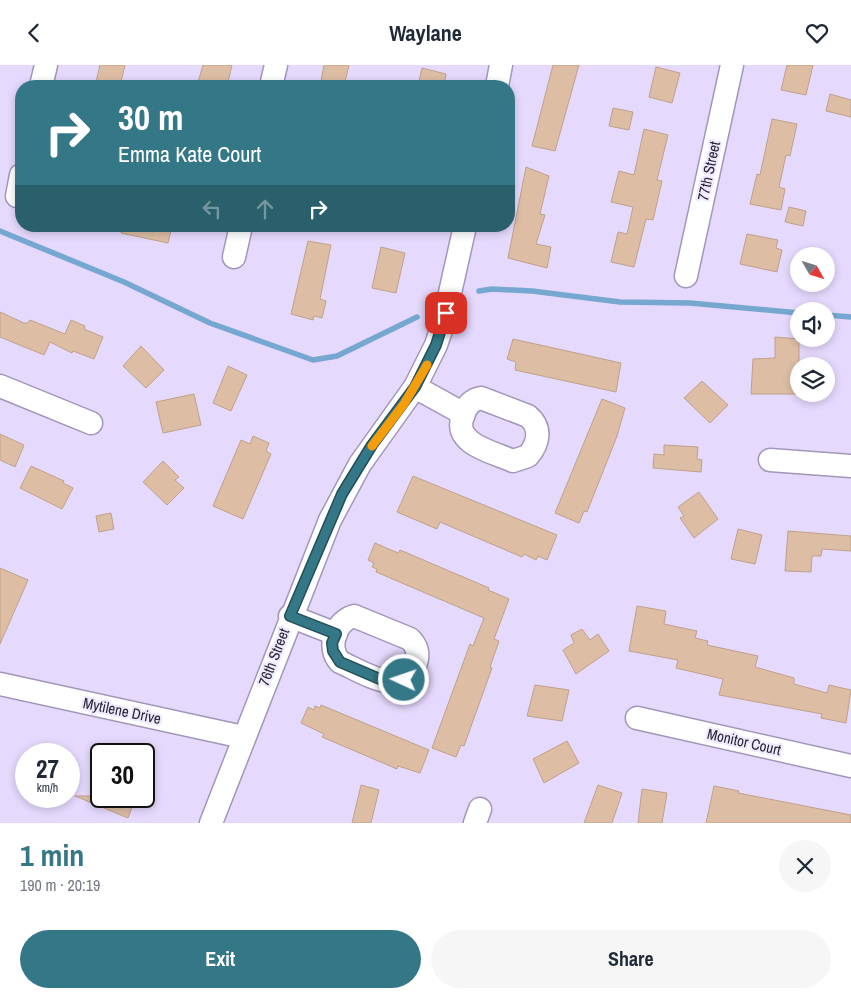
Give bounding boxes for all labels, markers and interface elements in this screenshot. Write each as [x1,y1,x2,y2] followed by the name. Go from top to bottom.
[389,18,462,48] text: Waylane
[20,19,48,47] icon: back
[803,19,831,47] icon: heart
[118,94,183,141] text: 30 m
[35,100,100,165] icon: right
[118,139,261,169] text: Emma Kate Court
[692,139,725,203] street label: 77th Street
[198,195,226,223] icon: left
[251,195,279,223] icon: ahead
[304,195,332,223] icon: right
[790,247,835,293] north arrow
[790,247,835,402] map controls
[425,292,467,334] pin
[432,299,460,327] icon: arrive
[790,302,835,347] button: sound
[790,357,835,402] button: layers
[253,624,294,689] street label: 76th Street
[377,653,429,705] position arrow
[81,692,163,729] street label: Mytilene Drive
[705,723,784,760] street label: Monitor Court
[90,743,155,808] speed limit sign: 30
[36,752,59,786] text: 27
[37,780,58,796] text: km/h
[20,835,84,875] text: 1 min
[779,840,831,892] button: close
[20,874,100,896] text: 190 m · 20:19
[20,930,421,988] button: Exit
[431,930,831,988] button: Share

